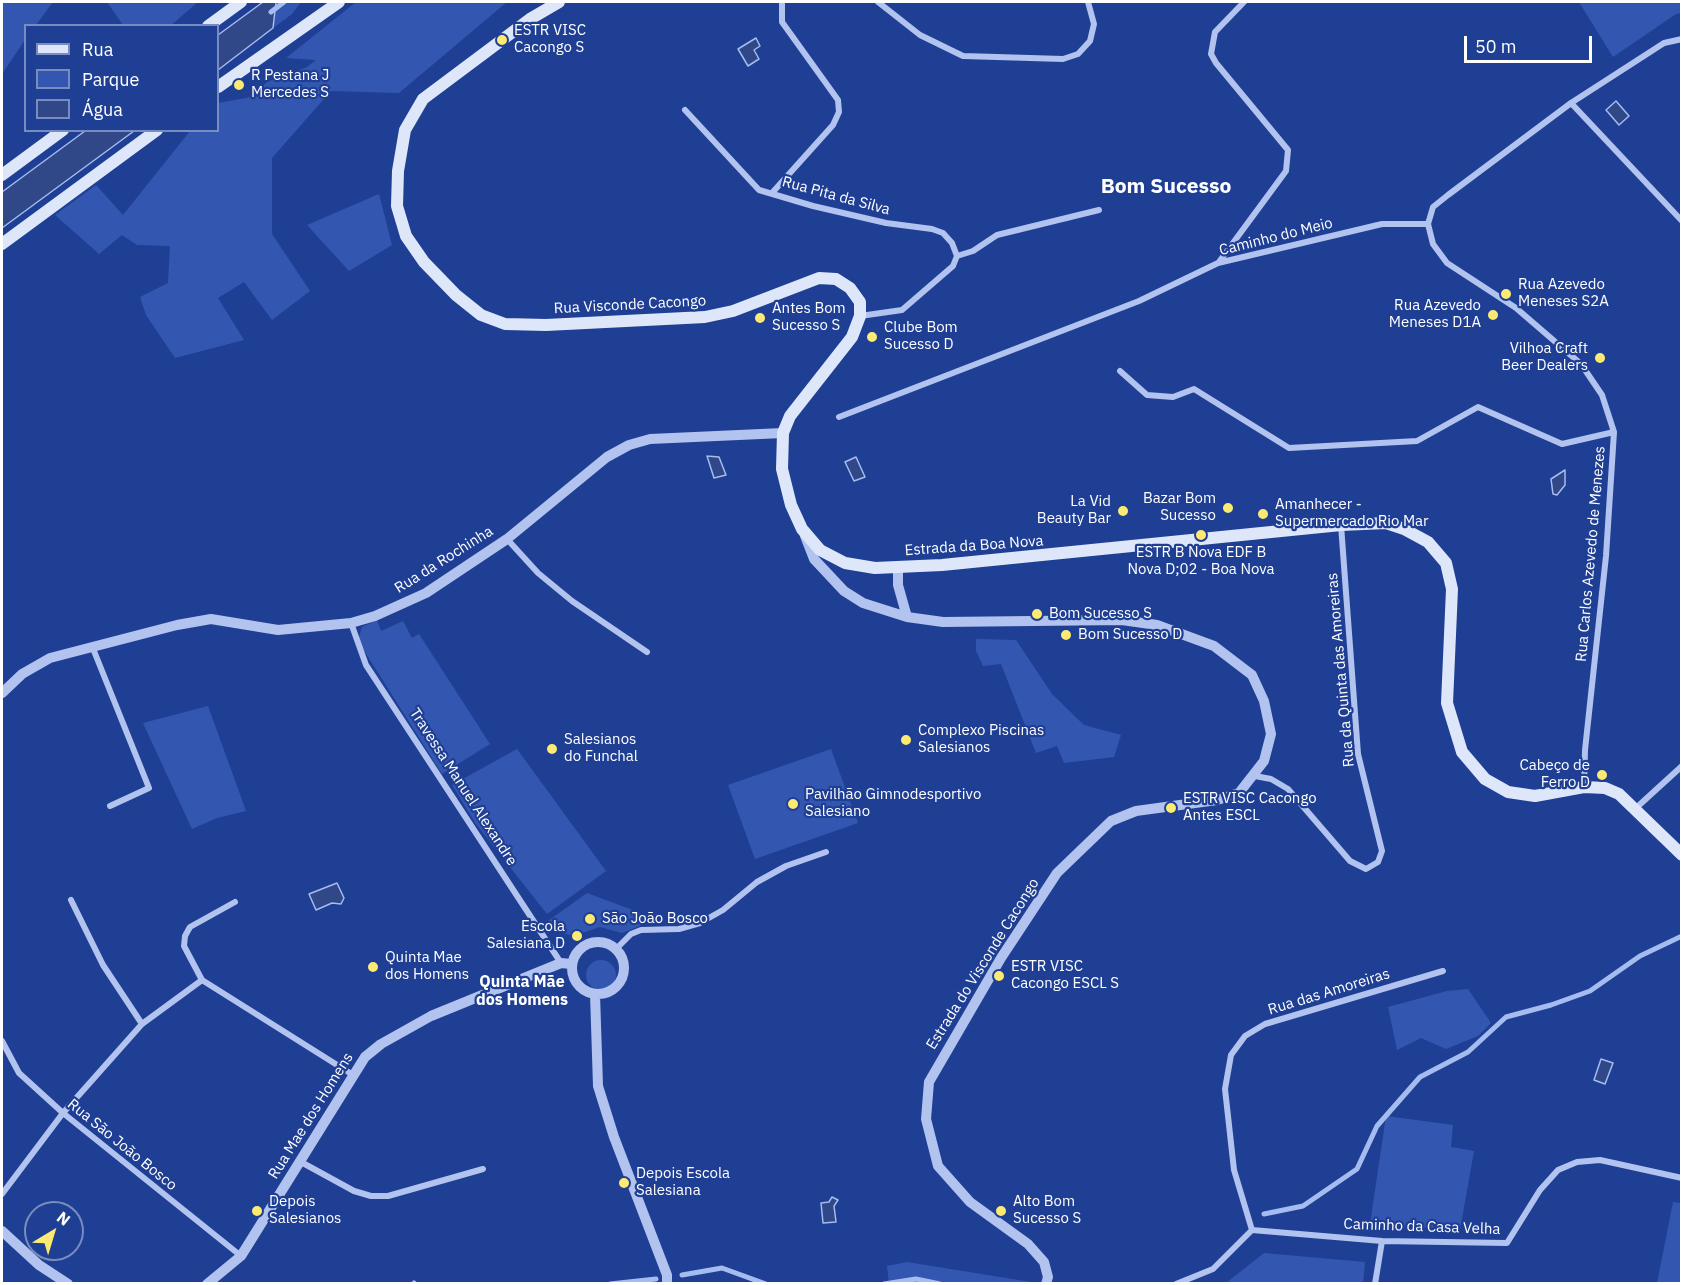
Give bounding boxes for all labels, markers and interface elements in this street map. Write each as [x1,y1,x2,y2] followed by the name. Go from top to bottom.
[514,22,586,57] place label: ESTR VISC Cacongo S
[24,24,219,132] legend
[1467,24,1594,62] scale bar
[495,33,509,47] marker: ESTR VISC Cacongo S
[1475,35,1517,58] text: 50 m
[82,38,113,61] text: Rua
[251,67,329,102] place label: R Pestana J Mercedes S
[82,68,139,91] text: Parque
[232,78,246,92] marker: R Pestana J Mercedes S
[82,98,123,121] text: Água
[780,173,892,219] street label: Rua Pita da Silva
[1101,174,1231,200] district label: Bom Sucesso
[1217,214,1335,260] street label: Caminho do Meio
[1518,276,1609,311] place label: Rua Azevedo Meneses S2A
[1499,287,1513,301] marker: Rua Azevedo Meneses S2A
[553,292,707,318] street label: Rua Visconde Cacongo
[1389,297,1481,332] place label: Rua Azevedo Meneses D1A
[772,300,846,335] place label: Antes Bom Sucesso S
[1486,308,1500,322] marker: Rua Azevedo Meneses D1A
[753,311,767,325] marker: Antes Bom Sucesso S
[884,319,958,354] place label: Clube Bom Sucesso D
[865,330,879,344] marker: Clube Bom Sucesso D
[1501,340,1588,375] place label: Vilhoa Craft Beer Dealers
[1593,351,1607,365] marker: Vilhoa Craft Beer Dealers
[1573,445,1609,663] street label: Rua Carlos Azevedo de Menezes
[1143,490,1216,525] place label: Bazar Bom Sucesso
[1037,493,1111,528] place label: La Vid Beauty Bar
[1275,496,1429,531] place label: Amanhecer - Supermercado Rio Mar
[1221,501,1235,515] marker: Bazar Bom Sucesso
[1116,504,1130,518] marker: La Vid Beauty Bar
[1256,507,1270,521] marker: Amanhecer - Supermercado Rio Mar
[392,523,496,597] street label: Rua da Rochinha
[1194,528,1208,542] marker: ESTR B Nova EDF B Nova D;02 - Boa Nova
[904,532,1044,560] street label: Estrada da Boa Nova
[1127,544,1275,579] place label: ESTR B Nova EDF B Nova D;02 - Boa Nova
[1324,572,1358,768] street label: Rua da Quinta das Amoreiras
[1049,605,1152,623] place label: Bom Sucesso S
[1030,607,1044,621] marker: Bom Sucesso S
[1078,626,1182,644] place label: Bom Sucesso D
[1059,628,1073,642] marker: Bom Sucesso D
[405,705,521,869] street label: Travessa Manuel Alexandre
[918,722,1044,757] place label: Complexo Piscinas Salesianos
[564,731,638,766] place label: Salesianos do Funchal
[899,733,913,747] marker: Complexo Piscinas Salesianos
[545,742,559,756] marker: Salesianos do Funchal
[1519,757,1590,792] place label: Cabeço de Ferro D
[1595,768,1609,782] marker: Cabeço de Ferro D
[805,786,981,821] place label: Pavilhão Gimnodesportivo Salesiano
[1183,790,1317,825] place label: ESTR VISC Cacongo Antes ESCL
[786,797,800,811] marker: Pavilhão Gimnodesportivo Salesiano
[1164,801,1178,815] marker: ESTR VISC Cacongo Antes ESCL
[923,875,1043,1053] street label: Estrada do Visconde Cacongo
[602,910,708,928] place label: São João Bosco
[583,912,597,926] marker: São João Bosco
[487,918,565,953] place label: Escola Salesiana D
[570,929,584,943] marker: Escola Salesiana D
[385,949,469,984] place label: Quinta Mae dos Homens
[1011,958,1119,993] place label: ESTR VISC Cacongo ESCL S
[366,960,380,974] marker: Quinta Mae dos Homens
[1266,965,1392,1019] street label: Rua das Amoreiras
[992,969,1006,983] marker: ESTR VISC Cacongo ESCL S
[476,972,568,1010] district label: Quinta Mãe dos Homens
[265,1049,357,1183] street label: Rua Mae dos Homens
[64,1095,180,1195] street label: Rua São João Bosco
[636,1165,730,1200] place label: Depois Escola Salesiana
[617,1176,631,1190] marker: Depois Escola Salesiana
[269,1193,341,1228] place label: Depois Salesianos
[1013,1193,1081,1228] place label: Alto Bom Sucesso S
[24,1201,84,1261] north arrow
[250,1204,264,1218] marker: Depois Salesianos
[994,1204,1008,1218] marker: Alto Bom Sucesso S
[53,1207,75,1230] text: N
[1343,1215,1501,1239] street label: Caminho da Casa Velha

